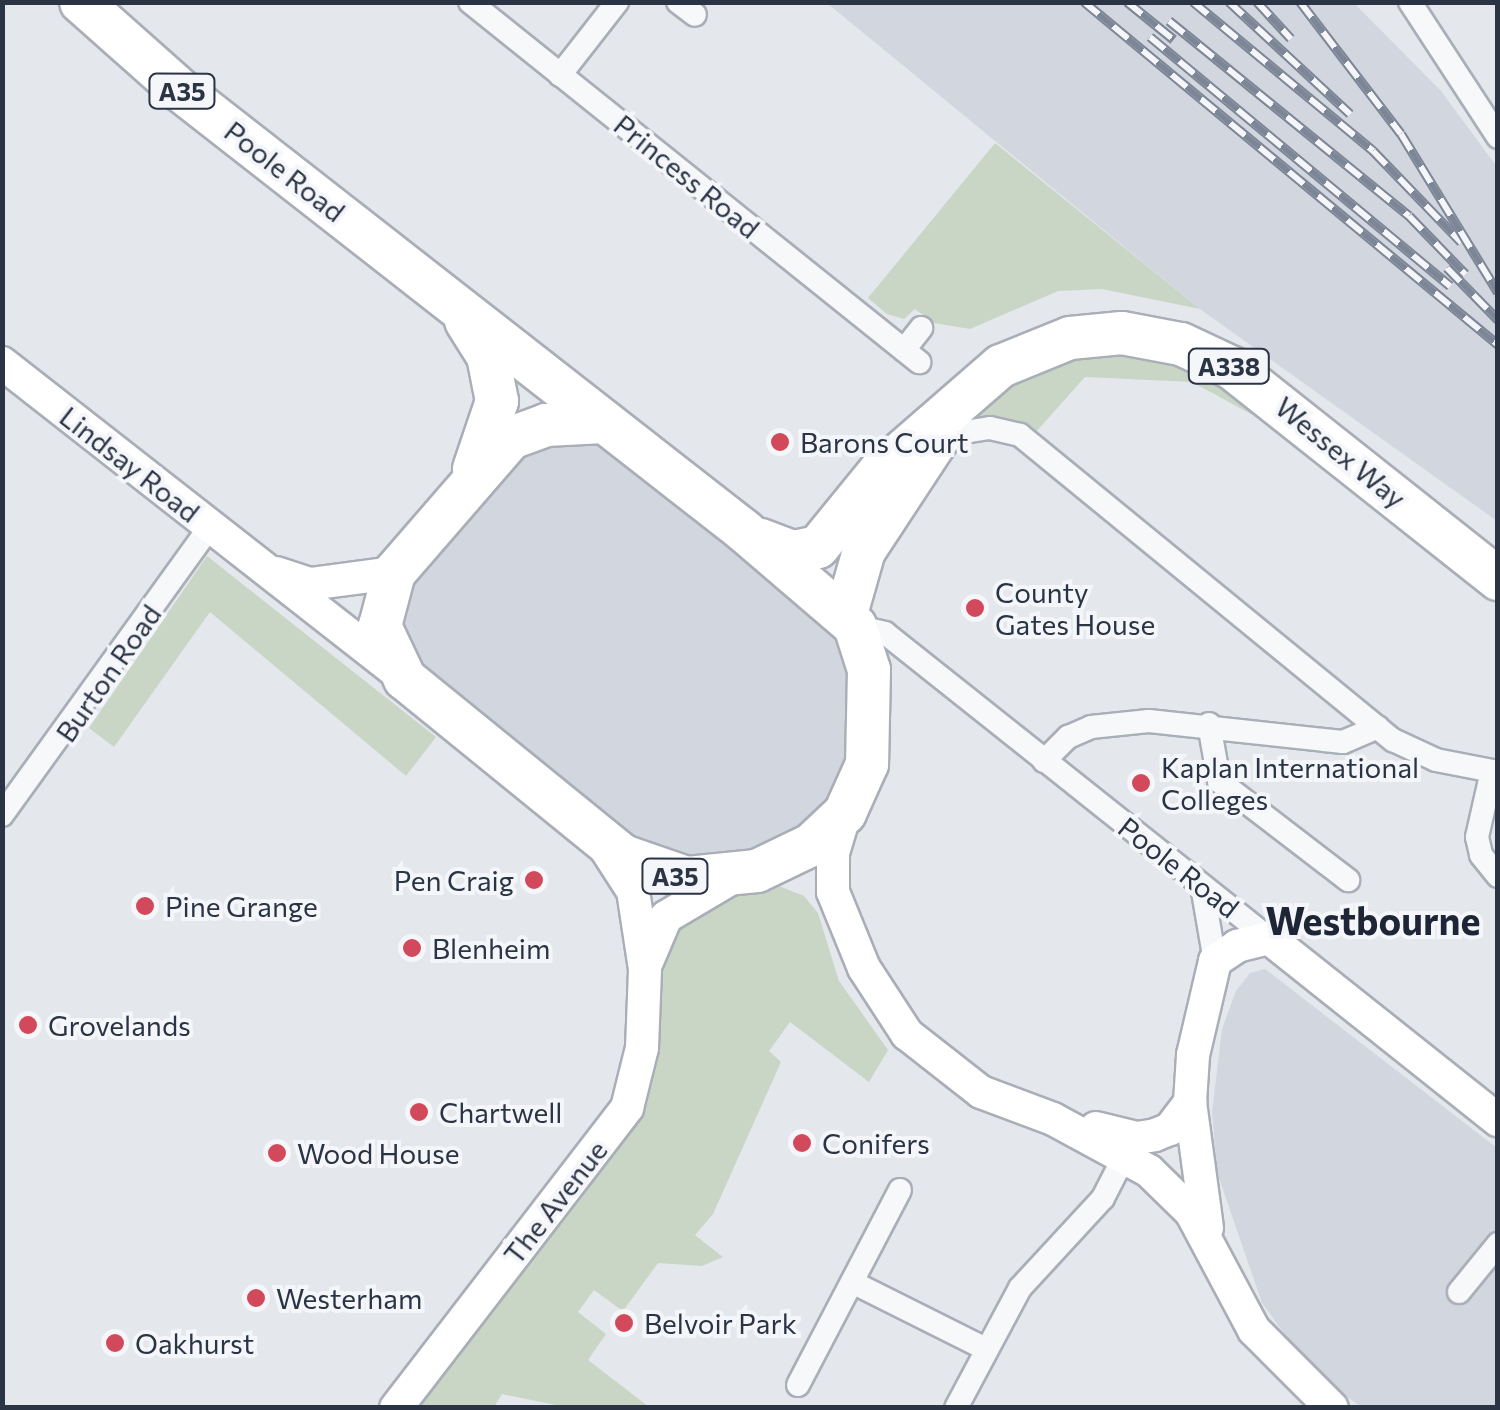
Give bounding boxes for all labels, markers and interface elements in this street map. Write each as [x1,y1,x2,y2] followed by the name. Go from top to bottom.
[147,71,217,111] road number: A35
[608,107,766,245] street label: Princess Road
[218,114,352,228] street label: Poole Road
[1186,346,1272,386] road number: A338
[1269,389,1413,515] street label: Wessex Way
[54,399,206,529] street label: Lindsay Road
[800,425,969,459] place label: Barons Court
[769,431,791,453] marker: Barons Court
[995,575,1155,641] place label: County Gates House
[964,597,986,619] marker: County Gates House
[48,598,168,748] street label: Burton Road
[1161,750,1419,816] place label: Kaplan International Colleges
[1130,772,1152,794] marker: Kaplan International Colleges
[1112,810,1246,924] street label: Poole Road
[640,856,710,896] road number: A35
[394,863,514,897] place label: Pen Craig
[523,869,545,891] marker: Pen Craig
[165,889,318,923] place label: Pine Grange
[134,895,156,917] marker: Pine Grange
[1265,897,1481,943] district label: Westbourne
[432,931,550,965] place label: Blenheim
[401,937,423,959] marker: Blenheim
[48,1008,191,1042] place label: Grovelands
[17,1014,39,1036] marker: Grovelands
[439,1095,562,1129] place label: Chartwell
[408,1101,430,1123] marker: Chartwell
[822,1126,930,1160] place label: Conifers
[791,1132,813,1154] marker: Conifers
[496,1134,614,1270] street label: The Avenue
[297,1136,459,1170] place label: Wood House
[266,1142,288,1164] marker: Wood House
[276,1281,422,1315] place label: Westerham
[245,1287,267,1309] marker: Westerham
[644,1306,797,1340] place label: Belvoir Park
[613,1312,635,1334] marker: Belvoir Park
[135,1326,254,1360] place label: Oakhurst
[104,1332,126,1354] marker: Oakhurst

